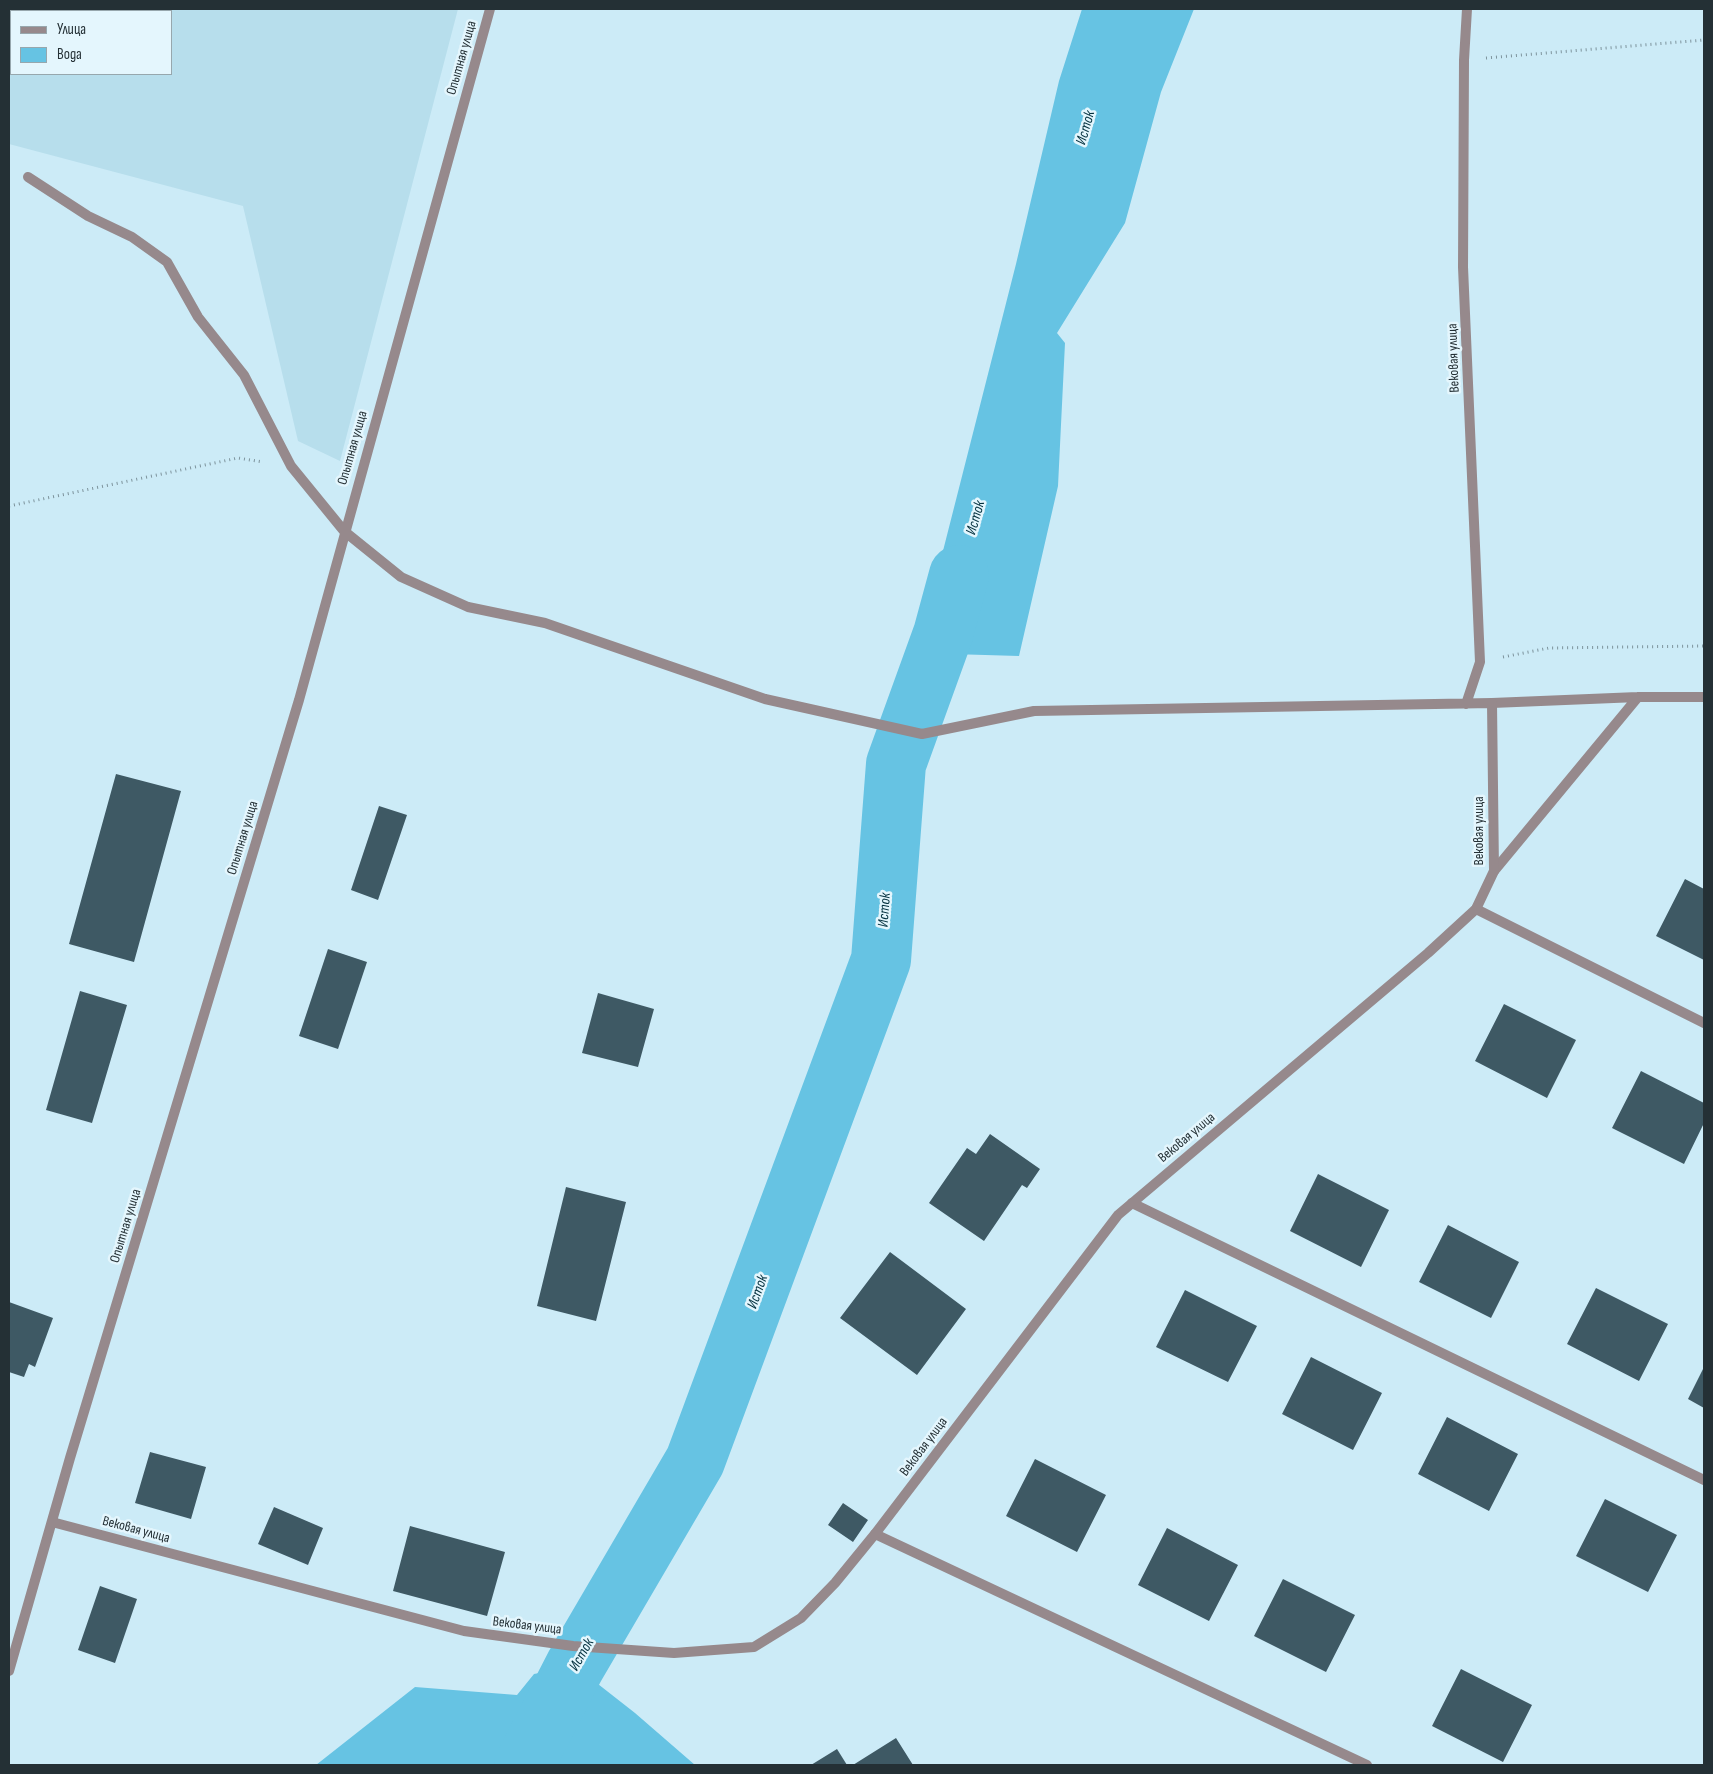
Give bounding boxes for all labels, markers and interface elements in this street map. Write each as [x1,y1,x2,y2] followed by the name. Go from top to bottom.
[10,10,172,75] legend
[443,19,481,97] street label: Опытная улица
[57,20,86,39] text: Улица
[57,45,82,64] text: Вода
[1073,109,1099,147] water label: Исток
[1444,323,1464,393] street label: Вековая улица
[334,409,372,487] street label: Опытная улица
[963,499,989,537] water label: Исток
[1471,796,1487,866] street label: Вековая улица
[224,799,262,877] street label: Опытная улица
[875,892,895,928] water label: Исток
[1155,1109,1219,1167] street label: Вековая улица
[107,1187,145,1265] street label: Опытная улица
[744,1273,772,1311] water label: Исток
[897,1414,951,1480] street label: Вековая улица
[100,1513,172,1547] street label: Вековая улица
[492,1613,562,1639] street label: Вековая улица
[566,1636,598,1674] water label: Исток

